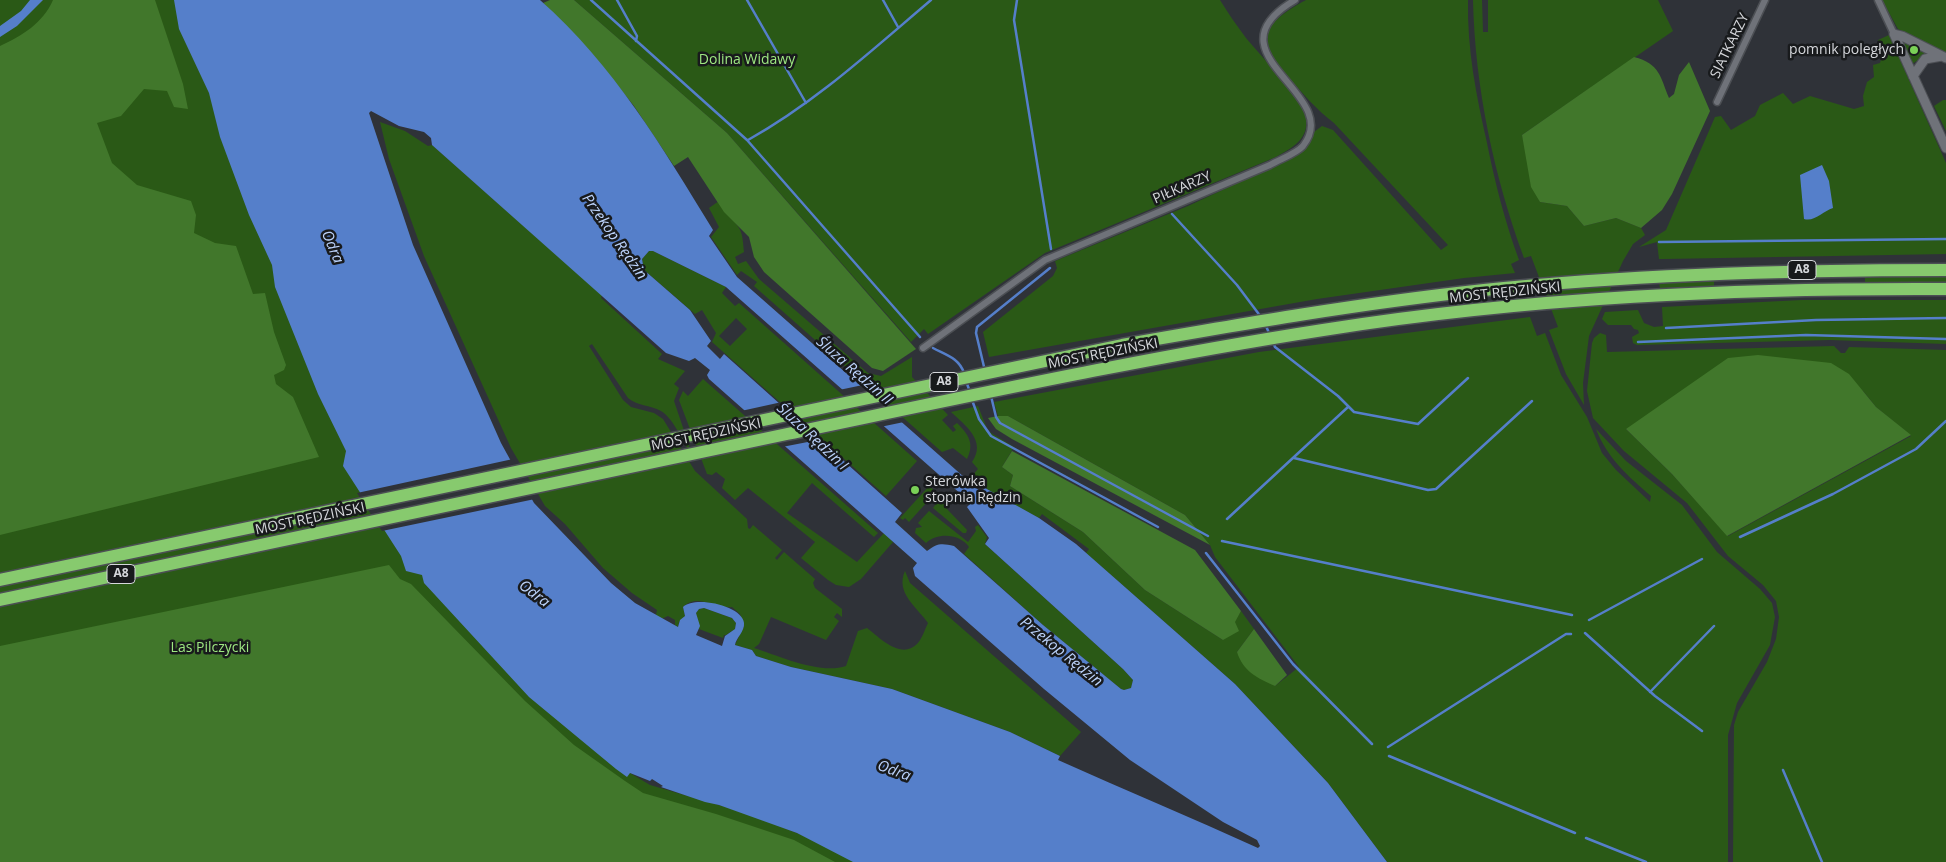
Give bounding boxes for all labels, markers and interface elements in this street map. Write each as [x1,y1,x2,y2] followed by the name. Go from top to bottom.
[1707,11,1753,81] street label: SIATKARZY
[1789,42,1904,58] place label: pomnik poległych
[1908,44,1920,56] marker: pomnik poległych
[699,52,795,68] park label: Dolina Widawy
[1150,168,1214,208] street label: PIŁKARZY
[578,191,650,283] water label: Przekop Rędzin
[317,228,347,266] water label: Odra
[1788,260,1816,280] road number: A8
[1449,279,1561,307] street label: MOST RĘDZIŃSKI
[812,333,896,409] water label: Śluza Rędzin II
[1047,335,1159,373] street label: MOST RĘDZIŃSKI
[930,372,958,392] road number: A8
[773,399,851,475] water label: Śluza Rędzin I
[650,415,762,455] street label: MOST RĘDZIŃSKI
[925,474,1021,507] place label: Sterówka stopnia Rędzin
[909,484,921,496] marker: Sterówka stopnia Rędzin
[254,499,366,539] street label: MOST RĘDZIŃSKI
[107,564,135,584] road number: A8
[515,577,553,611] water label: Odra
[1016,613,1106,691] water label: Przekop Rędzin
[171,640,249,656] park label: Las Pilczycki
[875,757,913,785] water label: Odra

